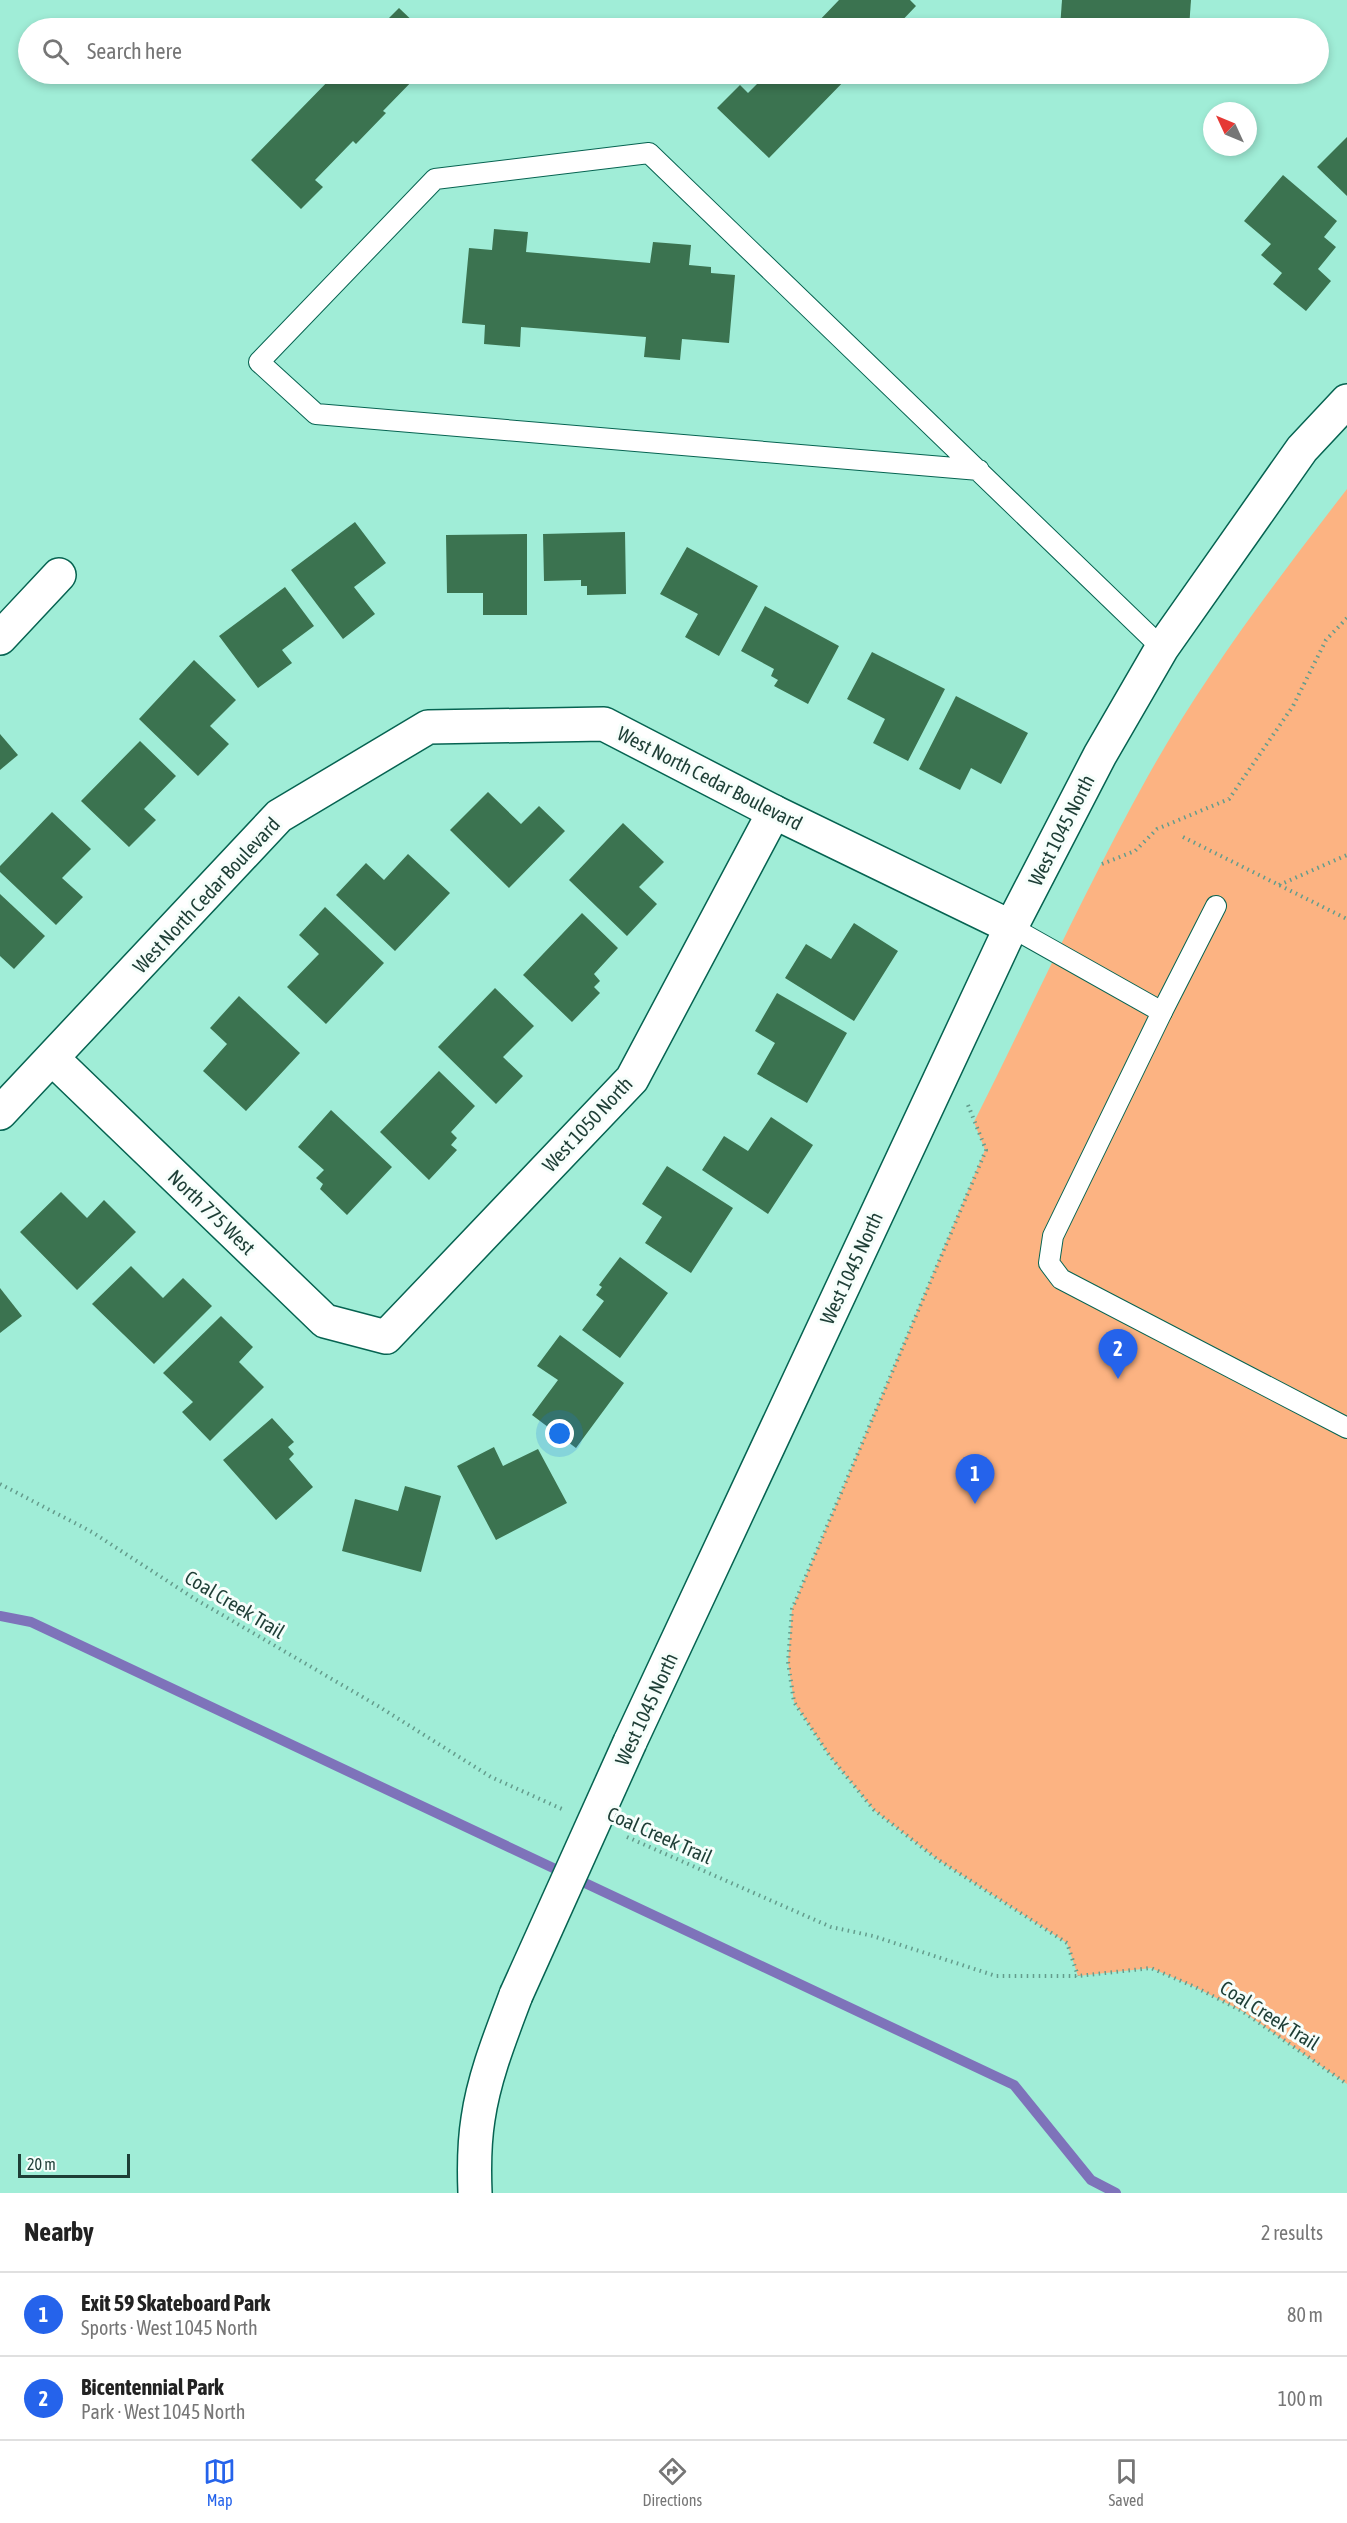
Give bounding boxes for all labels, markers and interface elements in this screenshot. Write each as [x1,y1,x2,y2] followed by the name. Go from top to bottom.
[18,18,1329,84] search box
[39,35,72,68] icon: search
[87,38,182,64] text: Search here
[1203,102,1257,156] north arrow
[614,721,806,835] street label: West North Cedar Boulevard
[1023,771,1099,889] street label: West 1045 North
[128,812,284,978] street label: West North Cedar Boulevard
[537,1072,637,1176] street label: West 1050 North
[164,1165,260,1259] street label: North 775 West
[815,1208,887,1328] street label: West 1045 North
[1098,1330,1138,1379] pin: 2
[545,1419,574,1448] your location
[956,1454,994,1504] pin: 1
[181,1565,290,1643] street label: Coal Creek Trail
[610,1649,682,1769] street label: West 1045 North
[604,1802,717,1869] street label: Coal Creek Trail
[1216,1975,1324,2055] street label: Coal Creek Trail
[18,2151,130,2178] scale bar
[27,2155,56,2173] text: 20 m
[24,2217,94,2247] text: Nearby
[1261,2221,1323,2244] text: 2 results
[81,2290,270,2316] text: Exit 59 Skateboard Park
[39,2303,48,2326] text: 1
[1287,2303,1323,2326] text: 80 m
[81,2316,258,2339] text: Sports · West 1045 North
[81,2374,224,2400] text: Bicentennial Park
[39,2387,48,2410] text: 2
[1278,2387,1323,2410] text: 100 m
[81,2400,245,2423] text: Park · West 1045 North
[203,2455,236,2509] tab: Map
[642,2455,702,2509] tab: Directions
[1108,2455,1144,2509] tab: Saved

